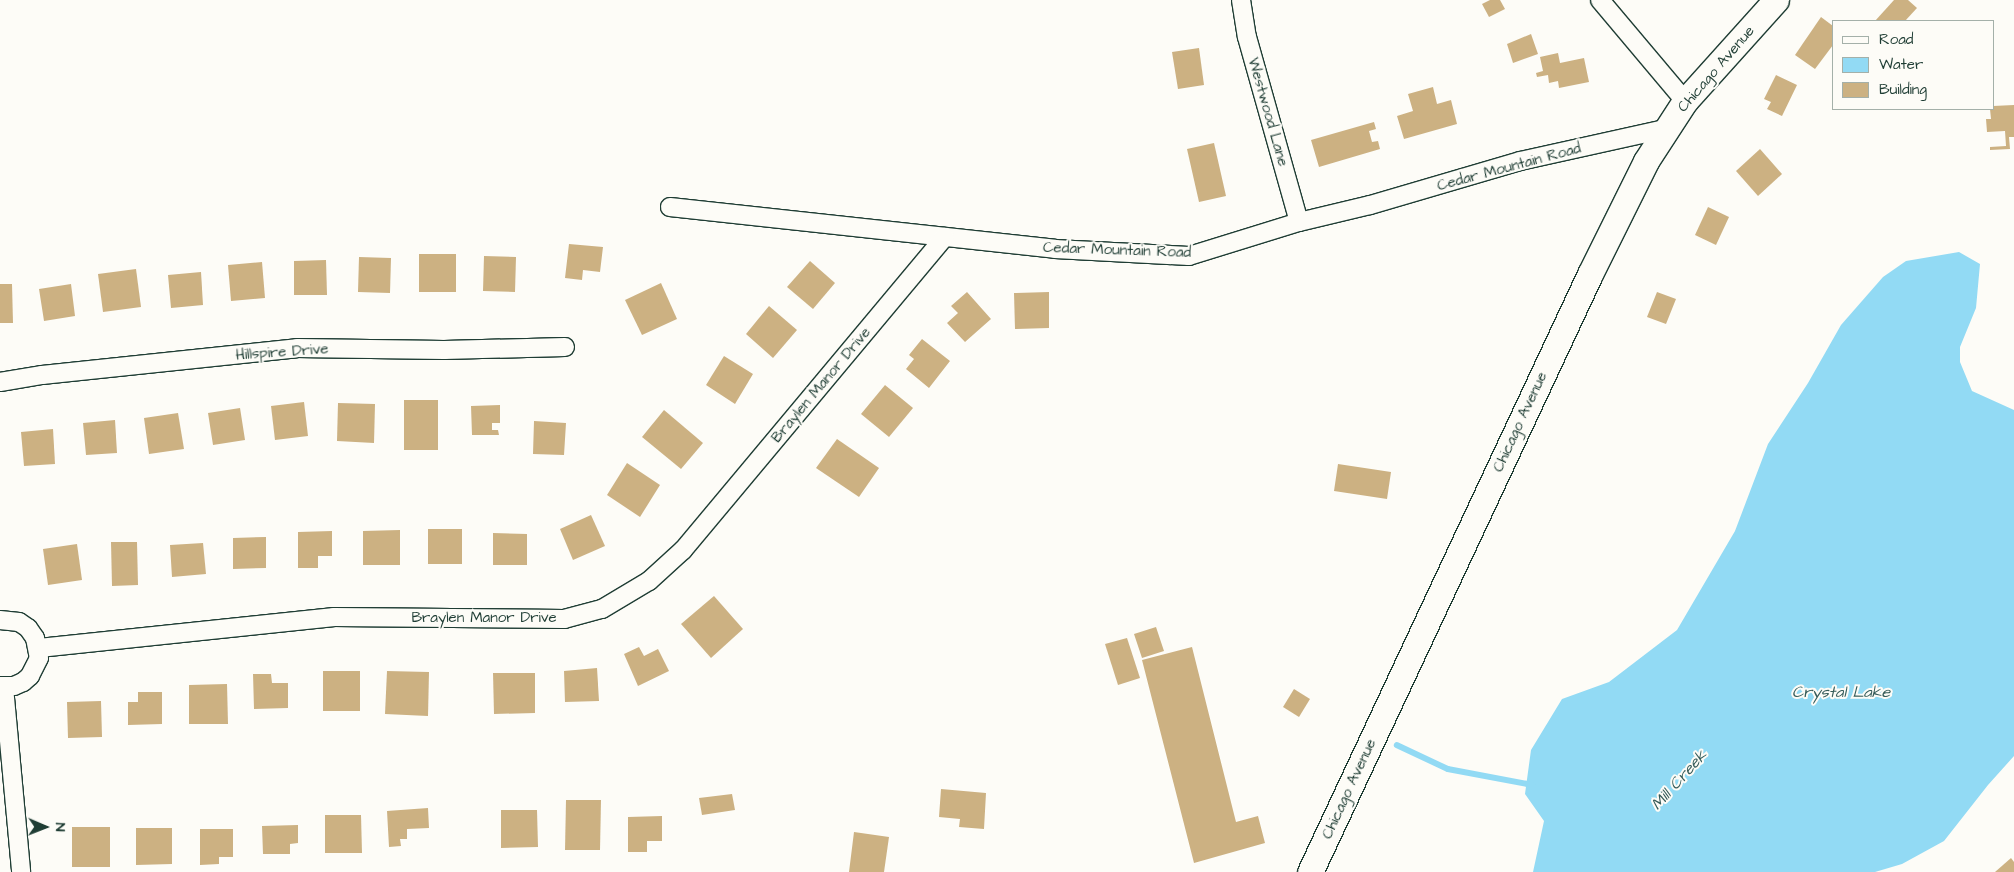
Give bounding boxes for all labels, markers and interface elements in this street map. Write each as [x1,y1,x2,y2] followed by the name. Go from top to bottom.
[1832,20,1994,110] legend
[1674,22,1758,116] street label: Chicago Avenue
[1879,29,1913,50] text: Road
[1879,54,1923,75] text: Water
[1244,56,1292,168] street label: Westwood Lane
[1879,79,1927,100] text: Building
[1435,139,1583,195] street label: Cedar Mountain Road
[1043,238,1191,262] street label: Cedar Mountain Road
[767,324,875,446] street label: Braylen Manor Drive
[235,340,329,364] street label: Hillspire Drive
[1489,369,1551,475] street label: Chicago Avenue
[411,609,557,627] street label: Braylen Manor Drive
[1792,682,1890,702] water label: Crystal Lake
[1318,736,1380,842] street label: Chicago Avenue
[1647,746,1711,814] water label: Mill Creek
[20,802,70,852] north arrow
[50,823,70,832] text: N

